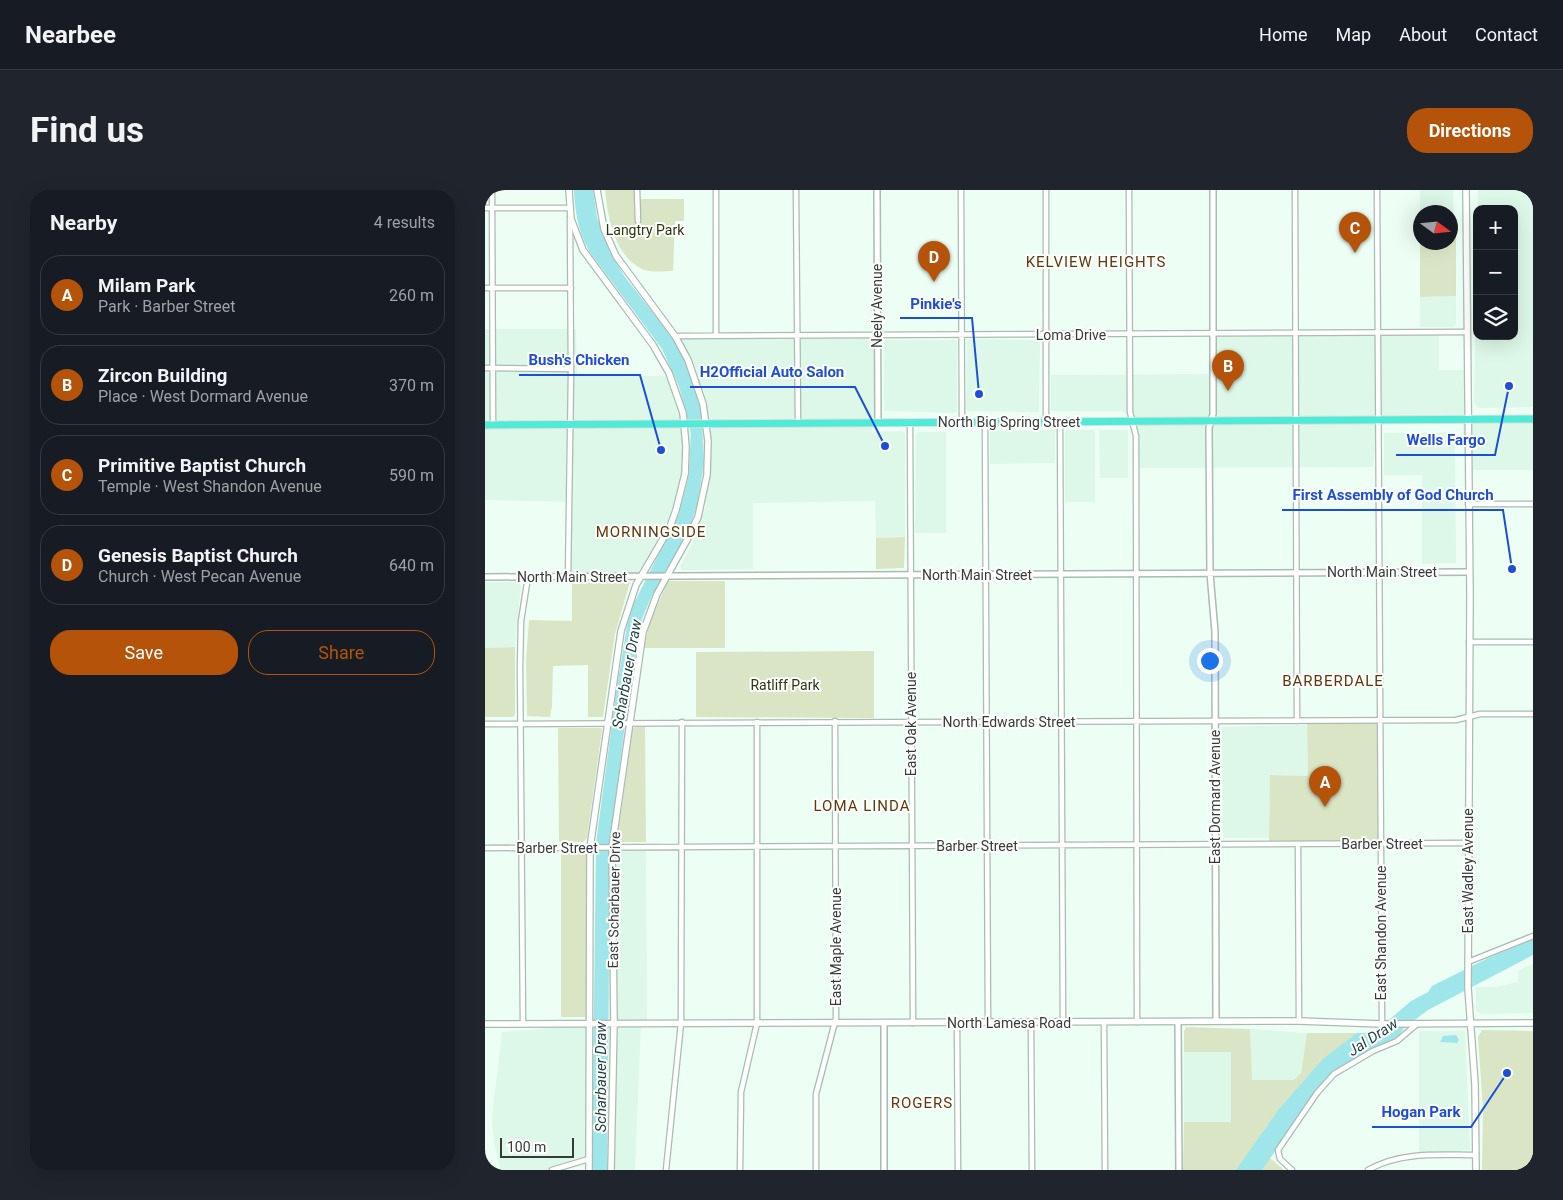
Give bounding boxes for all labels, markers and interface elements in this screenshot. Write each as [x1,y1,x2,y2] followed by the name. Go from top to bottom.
[25,21,116,49] text: Nearbee
[1259,24,1308,45] text: Home
[1336,24,1371,45] text: Map
[1399,24,1447,45] text: About
[1475,24,1538,45] text: Contact
[1407,108,1533,153] button: Directions
[30,110,144,151] text: Find us
[1413,205,1458,250] north arrow
[1473,205,1518,340] map controls
[1473,205,1518,250] button: +
[50,211,117,235] text: Nearby
[1339,212,1371,253] pin: C
[374,213,435,232] text: 4 results
[606,222,685,238] park label: Langtry Park
[918,241,950,282] pin: D
[1473,250,1518,295] button: −
[1026,253,1166,271] district label: KELVIEW HEIGHTS
[869,264,885,348] street label: Neely Avenue
[98,274,195,297] text: Milam Park
[62,286,72,305] text: A
[389,286,434,305] text: 260 m
[900,288,972,318] callout: Pinkie's
[910,295,962,313] text: Pinkie's
[1473,295,1518,340] button: layers
[98,297,236,316] text: Park · Barber Street
[1036,327,1106,343] street label: Loma Drive
[519,345,640,375] callout: Bush's Chicken
[1212,350,1244,391] pin: B
[528,351,630,369] text: Bush's Chicken
[690,357,855,387] callout: H2Official Auto Salon
[700,363,844,381] text: H2Official Auto Salon
[98,364,227,387] text: Zircon Building
[62,376,72,395] text: B
[389,376,434,395] text: 370 m
[98,387,308,406] text: Place · West Dormard Avenue
[938,414,1081,430] street label: North Big Spring Street
[1396,425,1495,455] callout: Wells Fargo
[1407,431,1485,449] text: Wells Fargo
[98,454,306,477] text: Primitive Baptist Church
[62,466,72,485] text: C
[389,466,434,485] text: 590 m
[98,477,322,496] text: Temple · West Shandon Avenue
[1282,480,1503,510] callout: First Assembly of God Church
[1292,486,1494,504] text: First Assembly of God Church
[596,523,706,541] district label: MORNINGSIDE
[98,544,298,567] text: Genesis Baptist Church
[62,556,72,575] text: D
[389,556,434,575] text: 640 m
[1327,564,1438,580] street label: North Main Street
[98,567,301,586] text: Church · West Pecan Avenue
[922,567,1033,583] street label: North Main Street
[517,569,628,585] street label: North Main Street
[609,617,646,730] water label: Scharbauer Draw
[50,630,238,675] button: Save
[248,630,435,675] button: Share
[1197,648,1223,674] your location
[903,672,919,776] street label: East Oak Avenue
[1282,672,1384,690] district label: BARBERDALE
[750,677,820,693] park label: Ratliff Park
[943,714,1076,730] street label: North Edwards Street
[1207,730,1223,864] street label: East Dormard Avenue
[1309,766,1341,807] pin: A
[814,797,911,815] district label: LOMA LINDA
[1460,808,1476,934] street label: East Wadley Avenue
[605,831,623,969] street label: East Scharbauer Drive
[1341,836,1423,852] street label: Barber Street
[936,838,1018,854] street label: Barber Street
[516,840,598,856] street label: Barber Street
[1373,865,1389,1001] street label: East Shandon Avenue
[828,888,844,1006] street label: East Maple Avenue
[1345,1014,1402,1060] water label: Jal Draw
[947,1015,1071,1031] street label: North Lamesa Road
[592,1021,610,1132] water label: Scharbauer Draw
[891,1094,953,1112] district label: ROGERS
[1372,1097,1471,1127] callout: Hogan Park
[1382,1103,1461,1121] text: Hogan Park
[500,1135,574,1158] scale bar
[507,1139,546,1155] text: 100 m

